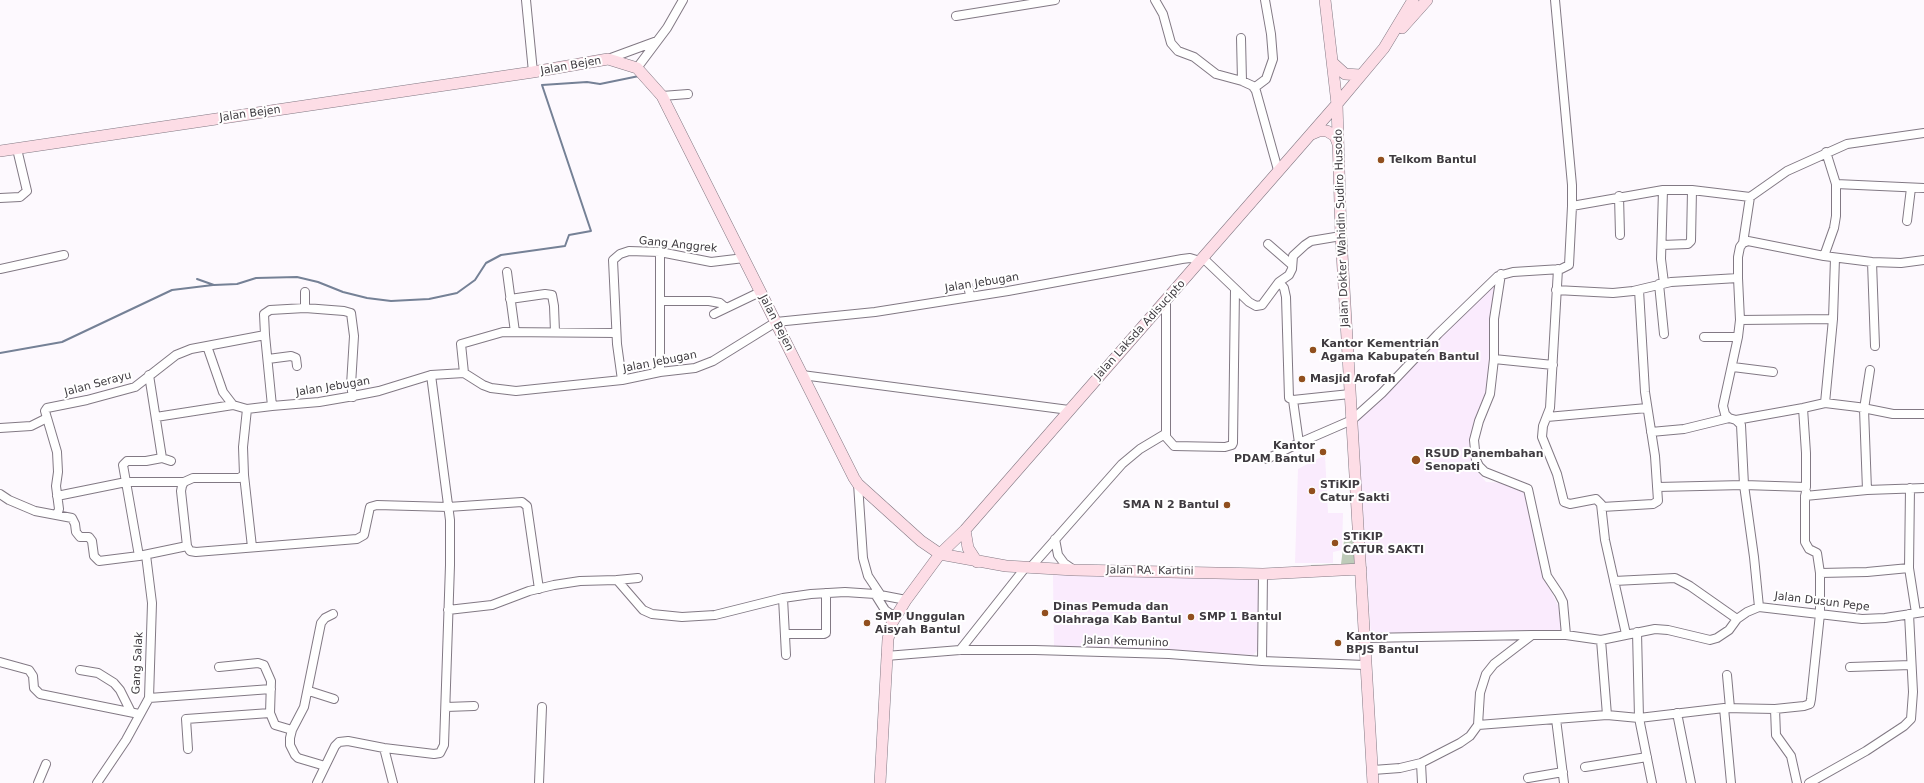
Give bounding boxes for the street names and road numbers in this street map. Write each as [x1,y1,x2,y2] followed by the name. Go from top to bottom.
[540,54,602,78] street label: Jalan Bejen
[219,103,281,125] street label: Jalan Bejen
[1332,129,1352,327] street label: Jalan Dokter Wahidin Sudiro Husodo
[638,234,718,256] street label: Gang Anggrek
[944,271,1020,295] street label: Jalan Jebugan
[1092,277,1188,383] street label: Jalan Laksda Adisucipto
[756,293,796,353] street label: Jalan Bejen
[622,348,698,376] street label: Jalan Jebugan
[63,369,133,399] street label: Jalan Serayu
[295,375,371,399] street label: Jalan Jebugan
[1106,564,1194,578] street label: Jalan RA. Kartini
[1774,590,1870,614] street label: Jalan Dusun Pepe
[130,631,146,695] street label: Gang Salak
[1083,634,1169,650] street label: Jalan Kemunino

